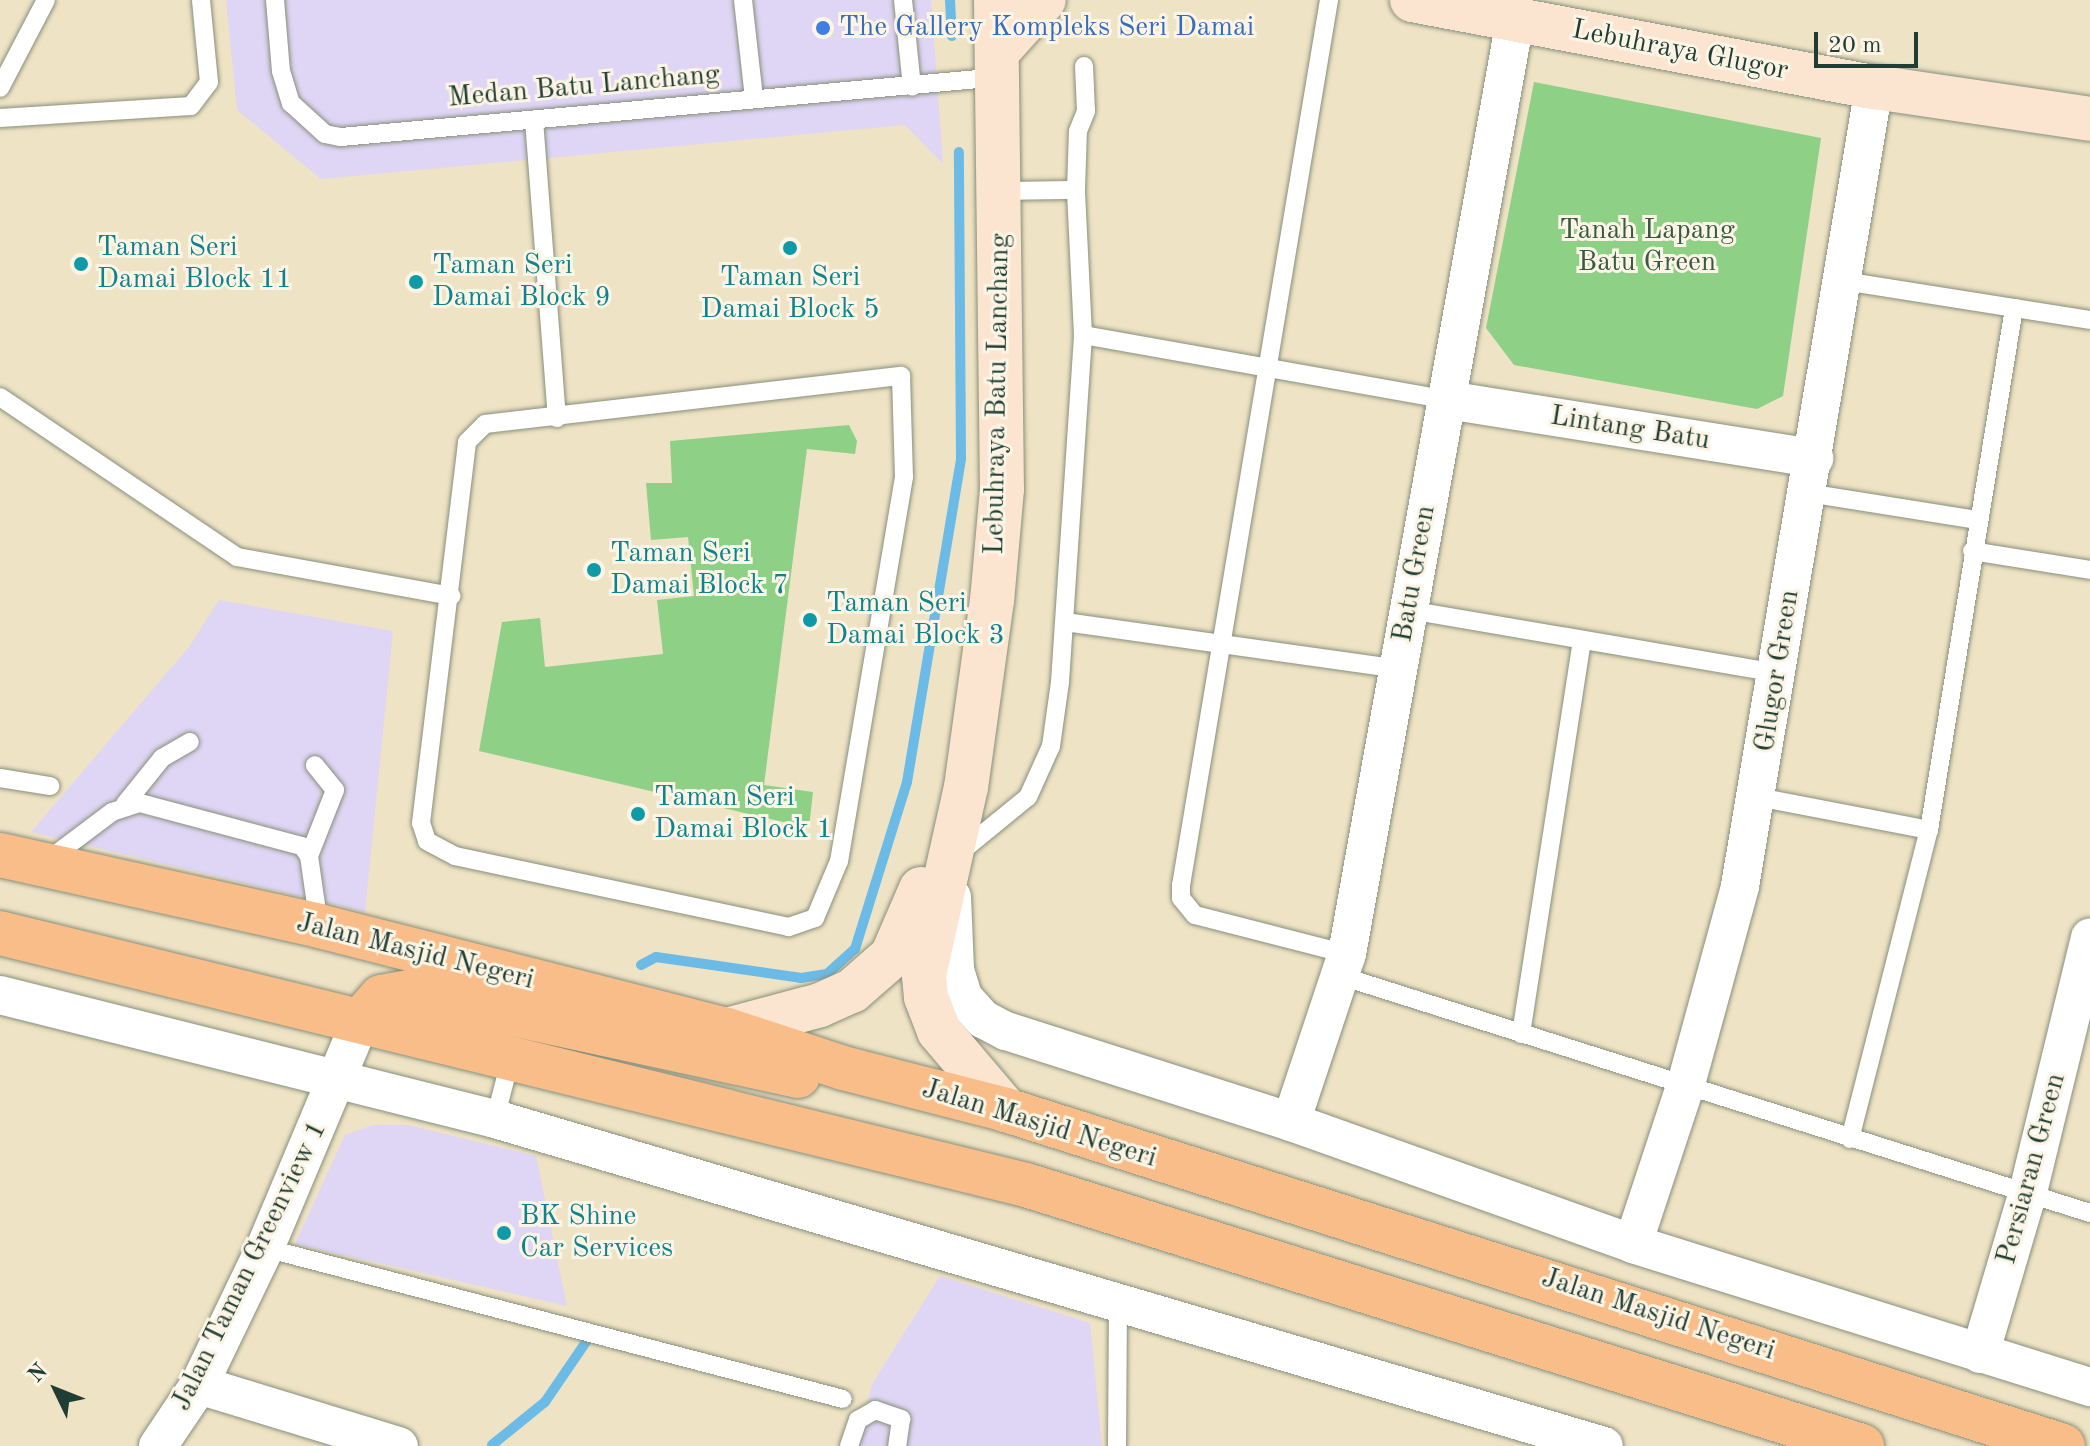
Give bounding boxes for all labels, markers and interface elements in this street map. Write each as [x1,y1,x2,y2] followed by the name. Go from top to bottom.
[839,11,1254,45] place label: The Gallery Kompleks Seri Damai
[1569,14,1791,88] street label: Lebuhraya Glugor
[1818,16,1922,66] scale bar
[814,19,832,37] marker: The Gallery Kompleks Seri Damai
[1828,34,1882,58] text: 20 m
[447,58,721,116] street label: Medan Batu Lanchang
[1559,214,1735,280] park label: Tanah Lapang Batu Green
[97,231,292,297] place label: Taman Seri Damai Block 11
[978,233,1018,555] street label: Lebuhraya Batu Lanchang
[781,239,799,257] marker: Taman Seri Damai Block 5
[432,249,611,315] place label: Taman Seri Damai Block 9
[72,255,90,273] marker: Taman Seri Damai Block 11
[701,261,879,327] place label: Taman Seri Damai Block 5
[407,273,425,291] marker: Taman Seri Damai Block 9
[1548,400,1712,458] street label: Lintang Batu
[1386,503,1444,645] street label: Batu Green
[610,537,789,603] place label: Taman Seri Damai Block 7
[585,561,603,579] marker: Taman Seri Damai Block 7
[826,587,1005,653] place label: Taman Seri Damai Block 3
[1749,588,1807,754] street label: Glugor Green
[801,611,819,629] marker: Taman Seri Damai Block 3
[654,781,833,847] place label: Taman Seri Damai Block 1
[629,805,647,823] marker: Taman Seri Damai Block 1
[293,906,537,998] street label: Jalan Masjid Negeri
[1990,1070,2074,1268] street label: Persiaran Green
[918,1072,1160,1176] street label: Jalan Masjid Negeri
[165,1116,335,1416] street label: Jalan Taman Greenview 1
[520,1200,673,1266] place label: BK Shine Car Services
[495,1224,513,1242] marker: BK Shine Car Services
[1537,1261,1779,1369] street label: Jalan Masjid Negeri
[16,1350,96,1430] north arrow
[25,1360,52,1387] text: N

